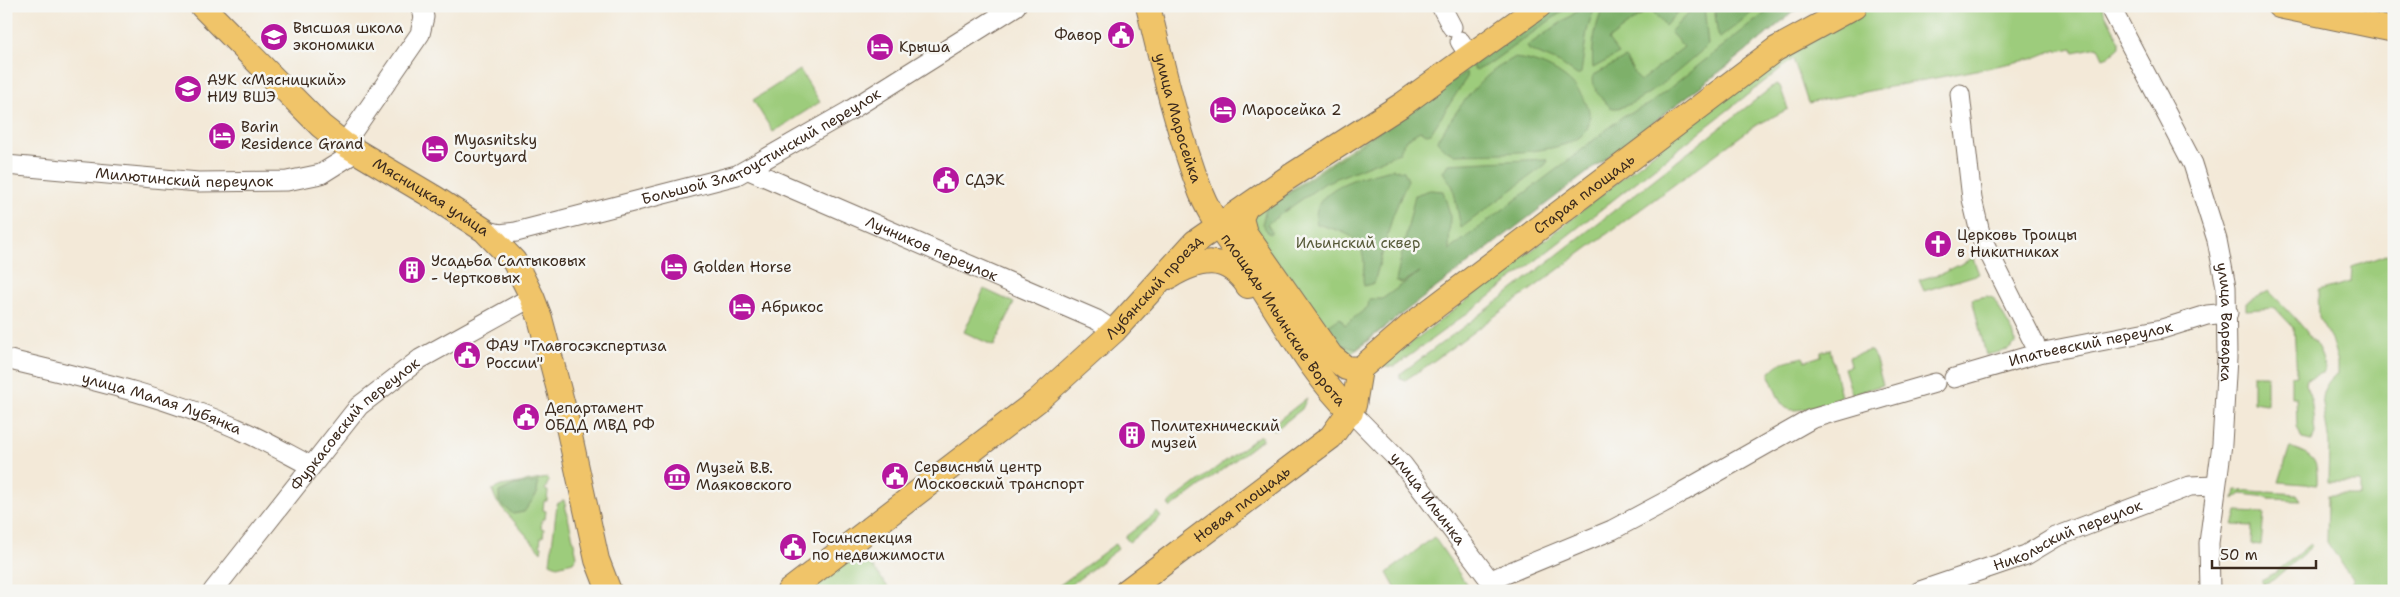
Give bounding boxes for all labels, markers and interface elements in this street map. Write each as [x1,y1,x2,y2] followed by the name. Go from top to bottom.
[293,18,404,55] place label: Высшая школа экономики
[1106,20,1136,50] public building icon: Фавор
[259,22,289,52] school or university icon: Высшая школа экономики
[1054,25,1102,45] place label: Фавор
[865,32,895,62] hotel icon: Крыша
[899,37,951,57] place label: Крыша
[1150,51,1207,186] street label: улица Маросейка
[207,70,346,107] place label: АУК «Мясницкий» НИУ ВШЭ
[173,74,203,104] school or university icon: АУК «Мясницкий» НИУ ВШЭ
[639,84,885,209] street label: Большой Златоустинский переулок
[1208,95,1238,125] hotel icon: Маросейка 2
[1242,100,1342,120] place label: Маросейка 2
[241,117,364,154] place label: Barin Residence Grand
[207,121,237,151] hotel icon: Barin Residence Grand
[454,130,537,167] place label: Myasnitsky Courtyard
[420,134,450,164] hotel icon: Myasnitsky Courtyard
[1530,149,1639,239] street label: Старая площадь
[369,153,494,241] street label: Мясницкая улица
[95,163,274,192] street label: Милютинский переулок
[931,165,961,195] public building icon: СДЭК
[965,170,1005,190] place label: СДЭК
[862,211,1001,286] street label: Лучников переулок
[1957,225,2077,262] place label: Церковь Троицы в Никитниках
[1923,229,1953,259] church icon: Церковь Троицы в Никитниках
[1101,230,1207,344] street label: Лубянский проезд
[1216,230,1351,411] street label: площадь Ильинские Ворота
[1296,233,1420,253] park label: Ильинский сквер
[431,251,586,288] place label: Усадьба Салтыковых - Чертковых
[659,252,689,282] hotel icon: Golden Horse
[397,255,427,285] building icon: Усадьба Салтыковых - Чертковых
[693,257,792,277] place label: Golden Horse
[2211,261,2237,383] street label: улица Варварка
[727,292,757,322] hotel icon: Абрикос
[761,297,824,317] place label: Абрикос
[2006,316,2175,371] street label: Ипатьевский переулок
[486,336,667,373] place label: ФАУ "Главгосэкспертиза России"
[452,340,482,370] public building icon: ФАУ "Главгосэкспертиза России"
[286,353,424,495] street label: Фуркасовский переулок
[80,368,245,439] street label: улица Малая Лубянка
[545,398,655,435] place label: Департамент ОБДД МВД РФ
[511,402,541,432] public building icon: Департамент ОБДД МВД РФ
[1151,416,1280,453] place label: Политехнический музей
[1117,420,1147,450] building icon: Политехнический музей
[1386,448,1470,550] street label: улица Ильинка
[914,457,1084,494] place label: Сервисный центр Московский транспорт
[696,458,792,495] place label: Музей В.В. Маяковского
[880,461,910,491] public building icon: Сервисный центр Московский транспорт
[1189,461,1295,547] street label: Новая площадь
[662,462,692,492] museum icon: Музей В.В. Маяковского
[1990,495,2145,575] street label: Никольский переулок
[812,528,945,565] place label: Госинспекция по недвижимости
[778,532,808,562] public building icon: Госинспекция по недвижимости
[2212,537,2316,569] scale bar
[2220,545,2258,565] text: 50 m

